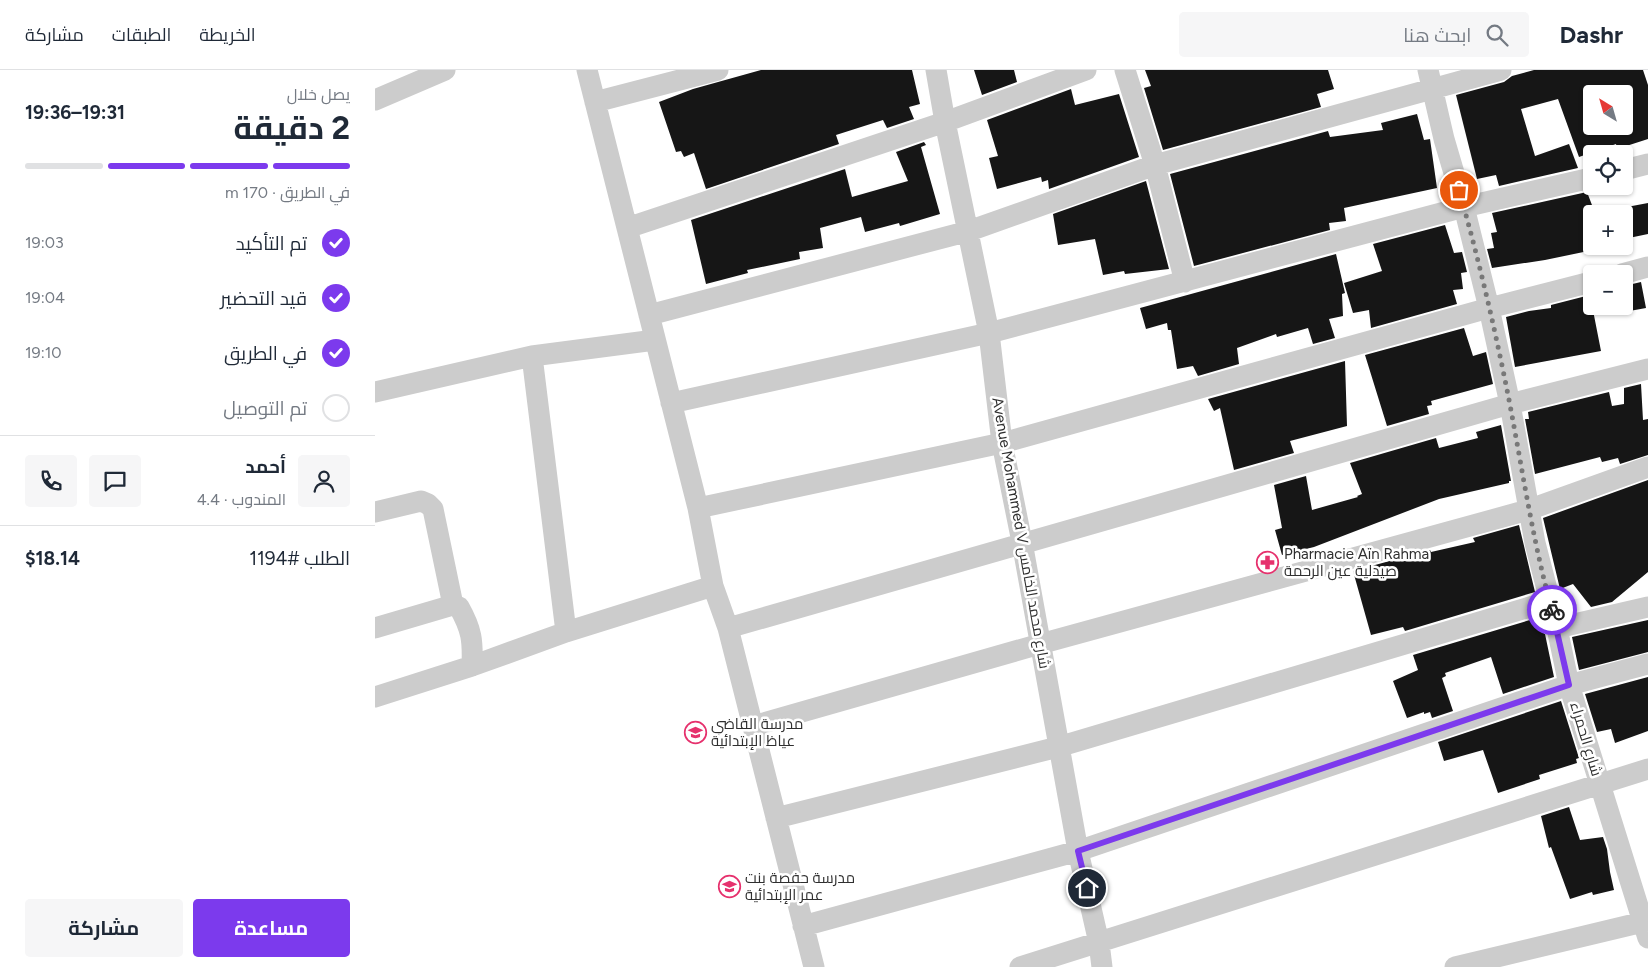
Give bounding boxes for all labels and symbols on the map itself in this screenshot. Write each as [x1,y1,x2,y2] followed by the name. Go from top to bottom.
[1583,85,1633,135] north arrow
[1438,169,1480,211] pin
[986,396,1054,671] street label: Avenue Mohammed V شارع محمد الخامس
[1284,545,1429,581] place label: Pharmacie Aïn Rahma صيدلية عين الرحمة
[1256,551,1280,575] pharmacy icon: Pharmacie Aïn Rahma صيدلية عين الرحمة
[1527,585,1577,635] courier
[1564,700,1606,779] street label: شارع الحمراء
[711,715,803,750] place label: مدرسة القاضي عياظ الإبتدائية
[683,721,707,745] school or university icon: مدرسة القاضي عياظ الإبتدائية
[1066,867,1108,909] pin
[745,869,855,904] place label: مدرسة حفصة بنت عمر الإبتدائية
[717,875,741,899] school or university icon: مدرسة حفصة بنت عمر الإبتدائية

